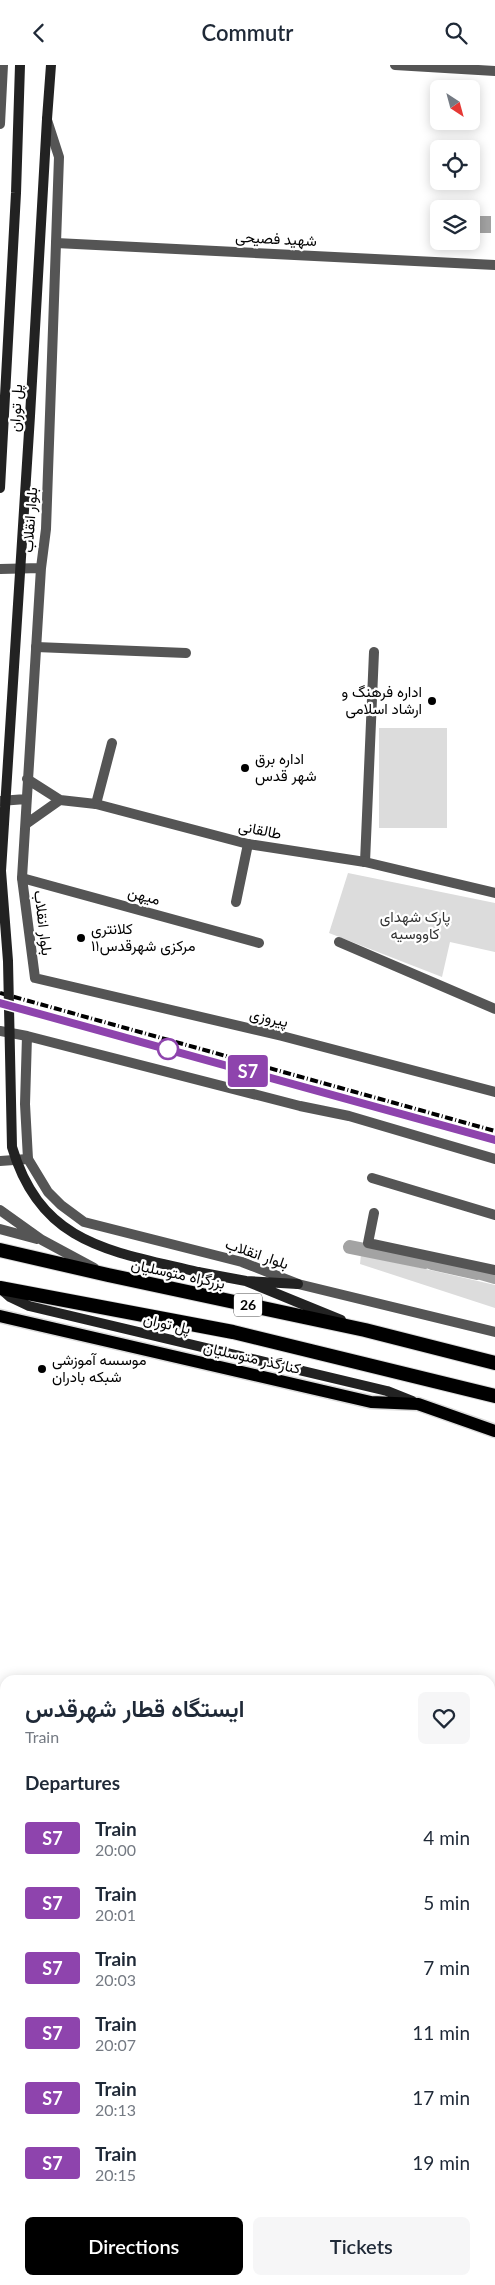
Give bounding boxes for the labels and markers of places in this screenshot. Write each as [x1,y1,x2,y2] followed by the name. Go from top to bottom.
[341,682,422,719] place label: اداره فرهنگ و ارشاد اسلامی
[426,695,438,707] marker: اداره فرهنگ و ارشاد اسلامی
[255,749,317,786] place label: اداره برق شهر قدس
[239,762,251,774] marker: اداره برق شهر قدس
[91,919,196,956] place label: کلانتری ۱۱مرکزی شهرقدس
[75,932,87,944] marker: کلانتری ۱۱مرکزی شهرقدس
[157,1038,179,1060] unlabelled marker
[52,1350,146,1386] place label: موسسه آموزشی شبکه بادران
[36,1363,48,1375] marker: موسسه آموزشی شبکه بادران

